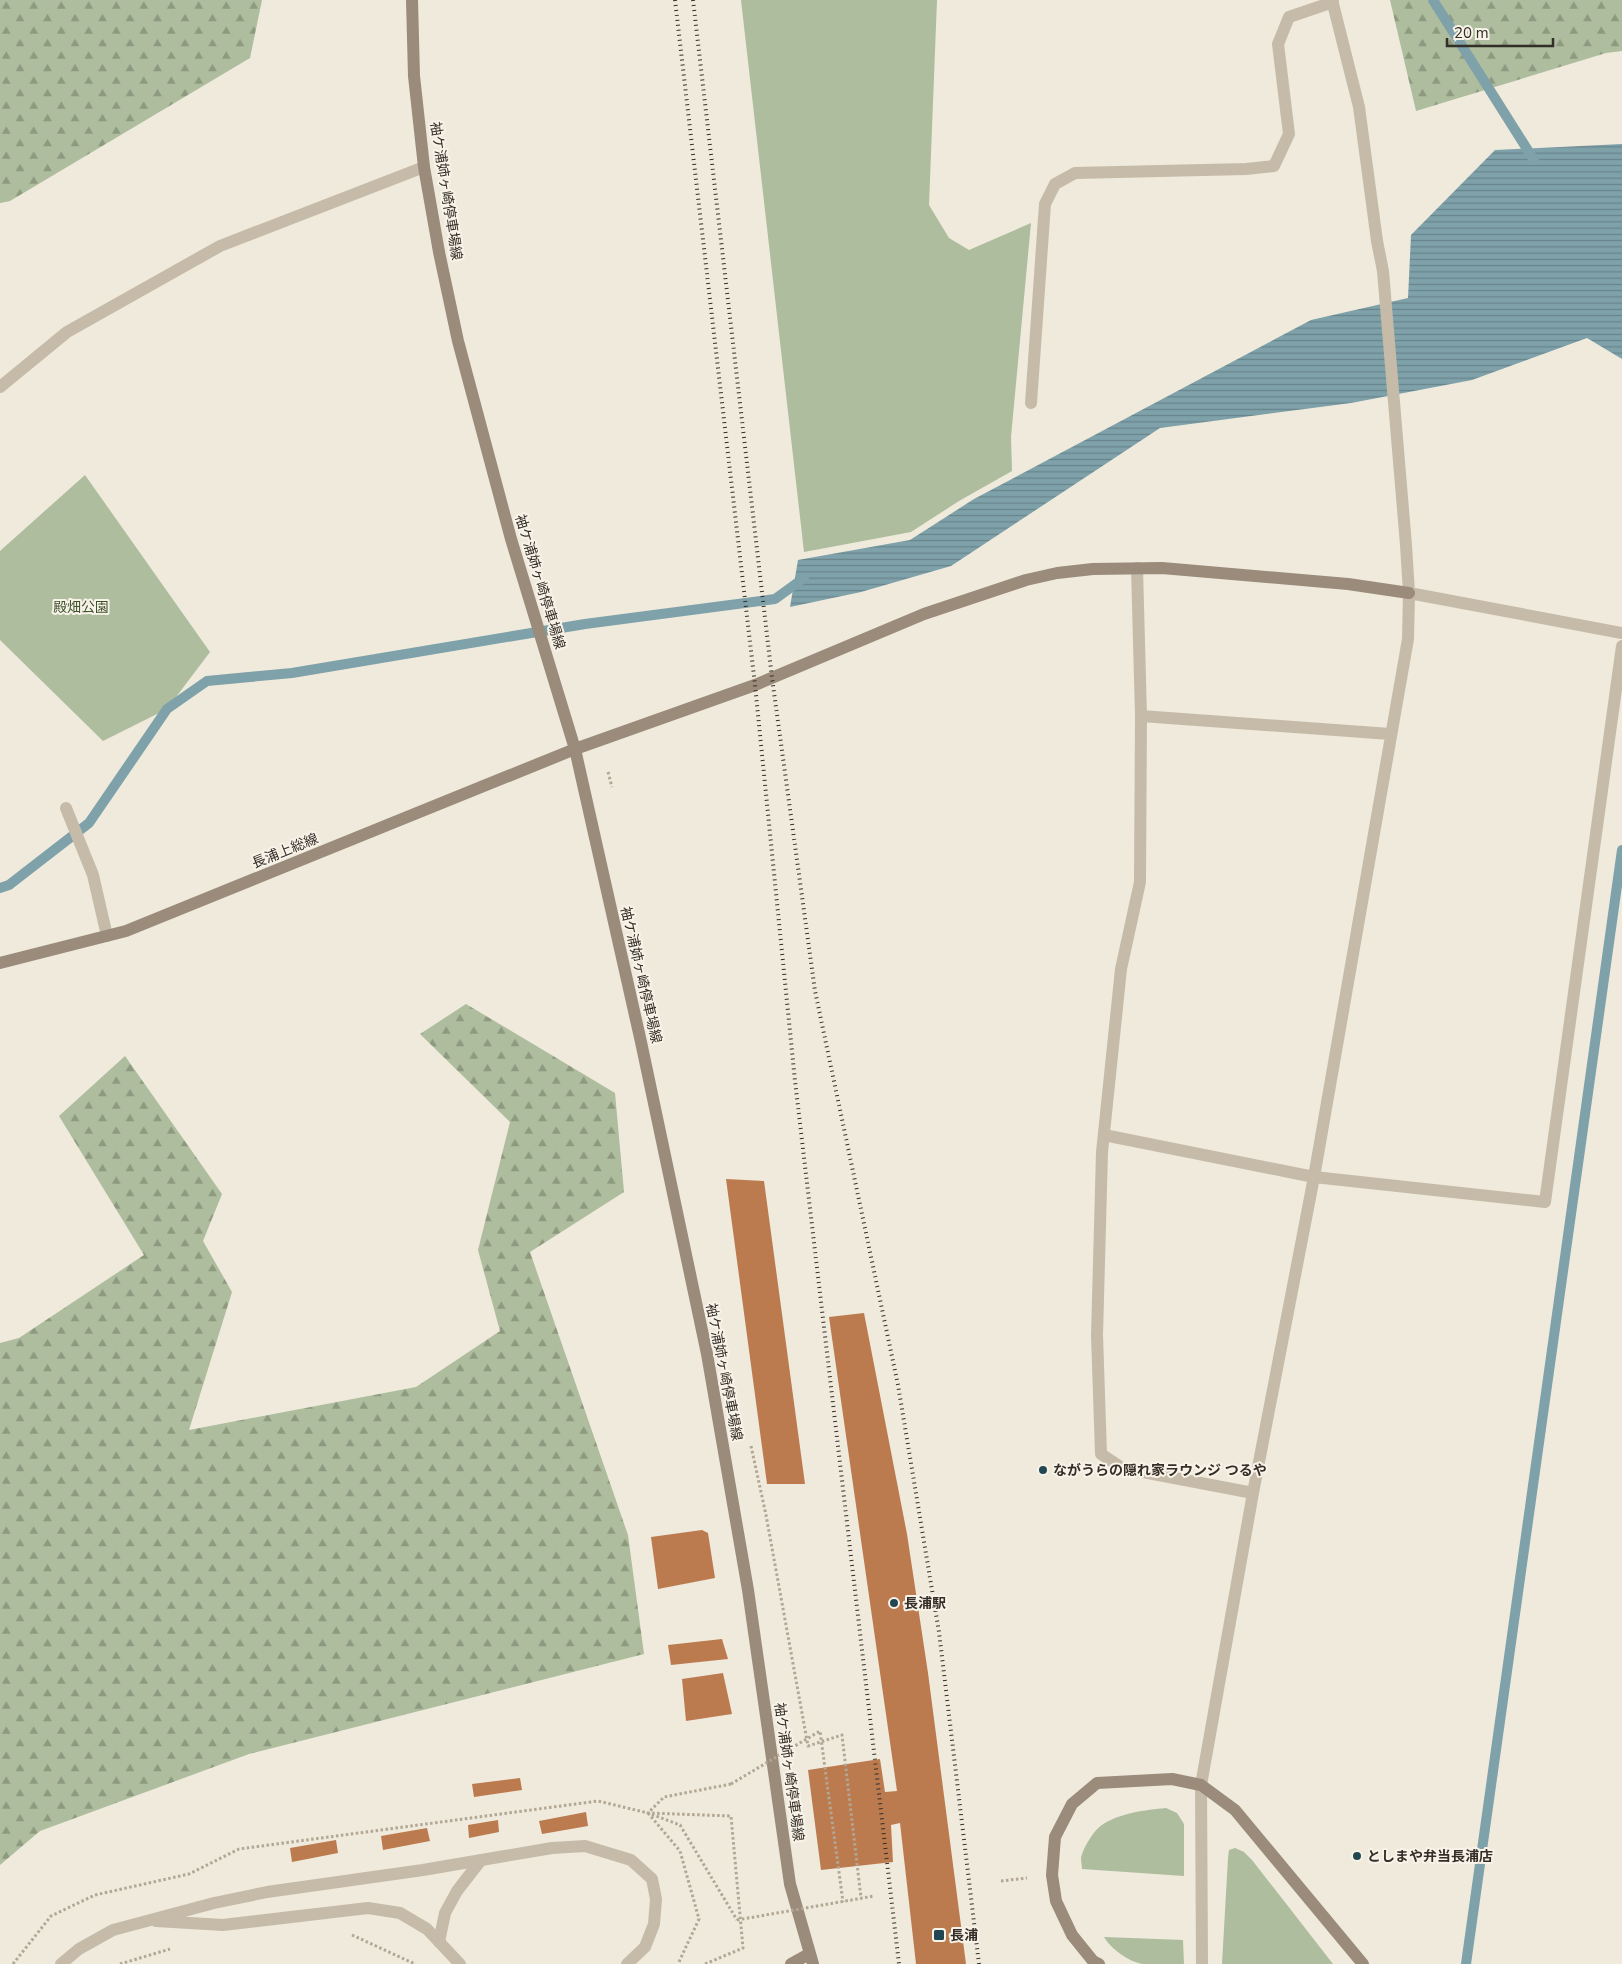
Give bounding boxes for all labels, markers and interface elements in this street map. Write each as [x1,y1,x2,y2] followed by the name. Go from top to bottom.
[1447,15,1553,47] scale bar
[1454,23,1489,43] text: 20 m
[426,120,466,262] street label: 袖ケ浦姉ヶ崎停車場線
[510,512,570,652] street label: 袖ケ浦姉ヶ崎停車場線
[53,598,109,617] park label: 殿畑公園
[249,829,321,873] street label: 長浦上総線
[616,905,666,1045] street label: 袖ケ浦姉ヶ崎停車場線
[701,1301,747,1443] street label: 袖ケ浦姉ヶ崎停車場線
[1053,1461,1267,1480] place label: ながうらの隠れ家ラウンジ つるや
[1037,1464,1049,1476] marker: ながうらの隠れ家ラウンジ つるや
[904,1594,946,1613] place label: 長浦駅
[888,1597,900,1609] marker: 長浦駅
[770,1701,808,1843] street label: 袖ケ浦姉ヶ崎停車場線
[1367,1847,1493,1866] place label: としまや弁当長浦店
[1351,1850,1363,1862] marker: としまや弁当長浦店
[950,1926,978,1945] place label: 長浦
[932,1928,946,1942] marker: 長浦

